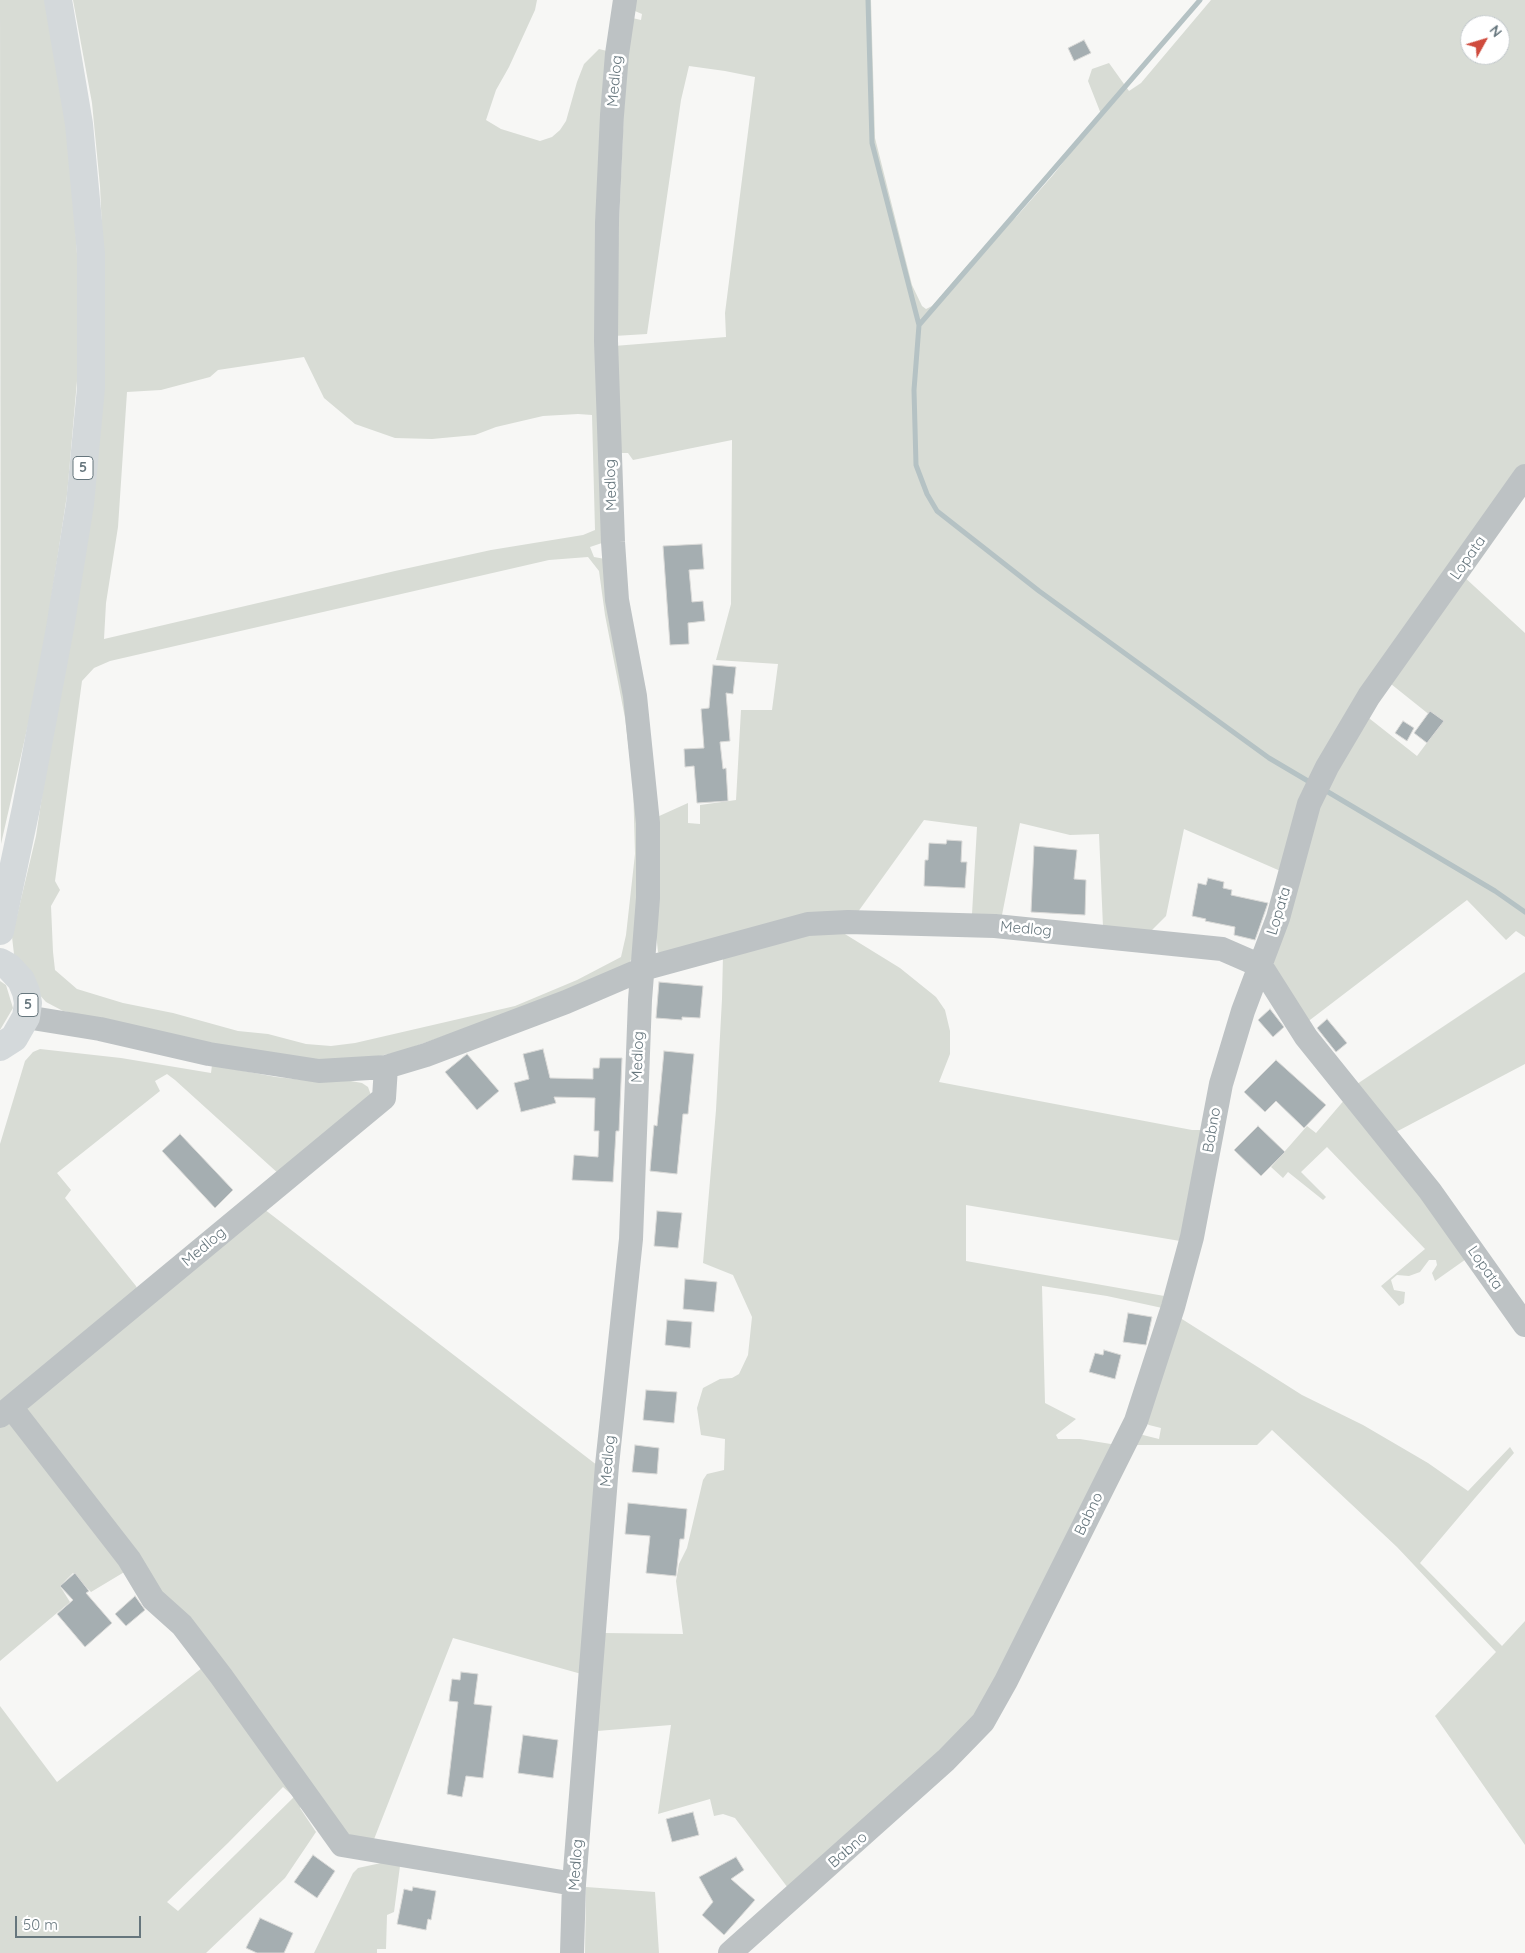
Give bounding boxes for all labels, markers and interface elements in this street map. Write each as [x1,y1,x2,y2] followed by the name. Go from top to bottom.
[1460,15,1510,65] north arrow
[1486,22,1506,41] text: N
[604,54,626,108] street label: Medlog
[73,456,93,479] road number: 5
[601,459,621,511] street label: Medlog
[1446,533,1490,583] street label: Lopata
[1263,885,1295,937] street label: Lopata
[999,918,1053,940] street label: Medlog
[18,994,38,1016] road number: 5
[628,1031,648,1083] street label: Medlog
[1199,1106,1225,1154] street label: Babno
[178,1223,230,1271] street label: Medlog
[1463,1243,1507,1293] street label: Lopata
[597,1434,619,1488] street label: Medlog
[1071,1490,1107,1538] street label: Babno
[825,1828,871,1872] street label: Babno
[565,1839,587,1891] street label: Medlog
[18,1906,144,1938] scale bar
[23,1915,58,1934] text: 50 m

